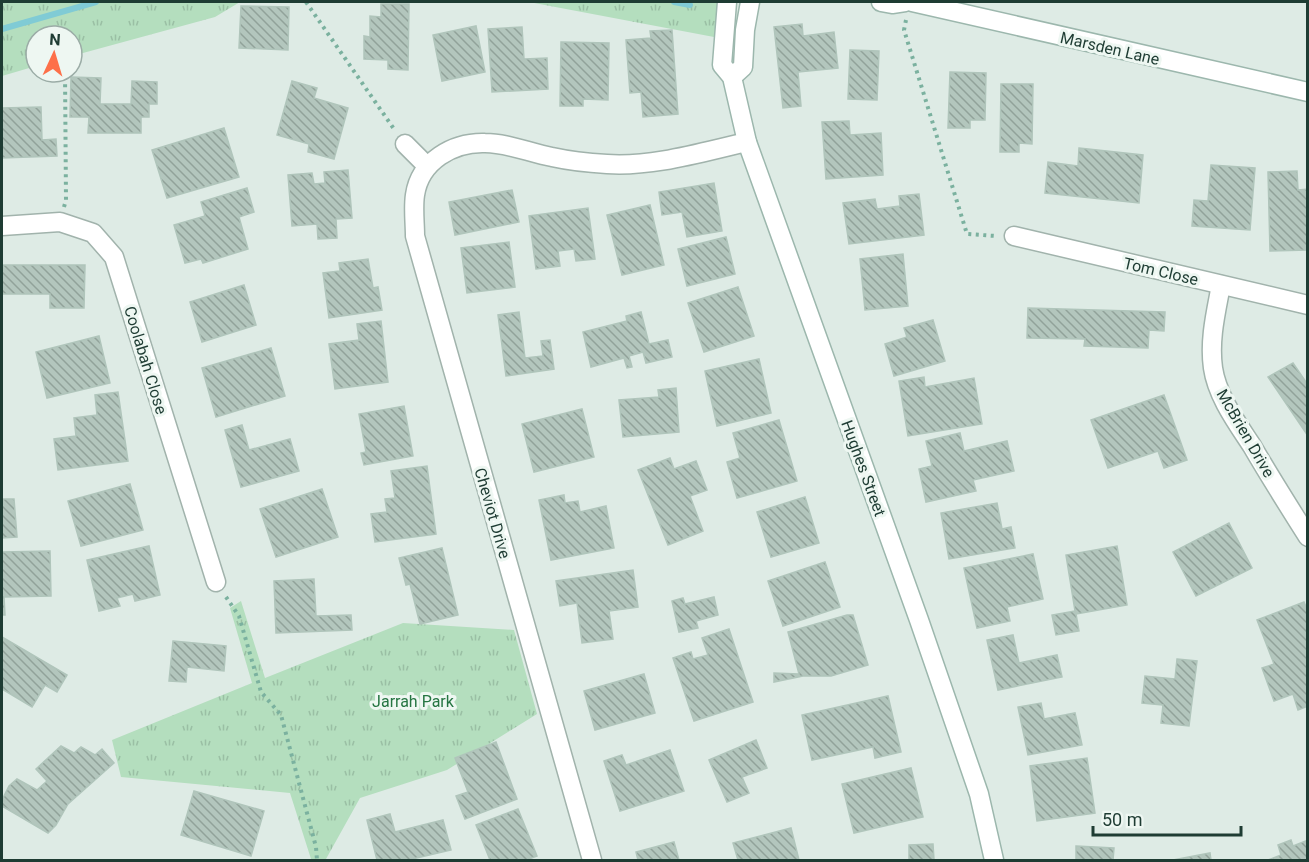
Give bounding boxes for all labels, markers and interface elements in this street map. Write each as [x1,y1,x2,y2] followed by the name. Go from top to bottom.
[24,24,84,84] north arrow
[1058,28,1161,69] street label: Marsden Lane
[49,30,61,49] text: N
[1122,254,1200,289] street label: Tom Close
[120,304,171,416] street label: Coolabah Close
[1213,386,1279,481] street label: McBrien Drive
[837,417,890,519] street label: Hughes Street
[470,466,515,561] street label: Cheviot Drive
[372,692,455,711] park label: Jarrah Park
[1093,799,1242,837] scale bar
[1102,809,1142,830] text: 50 m

